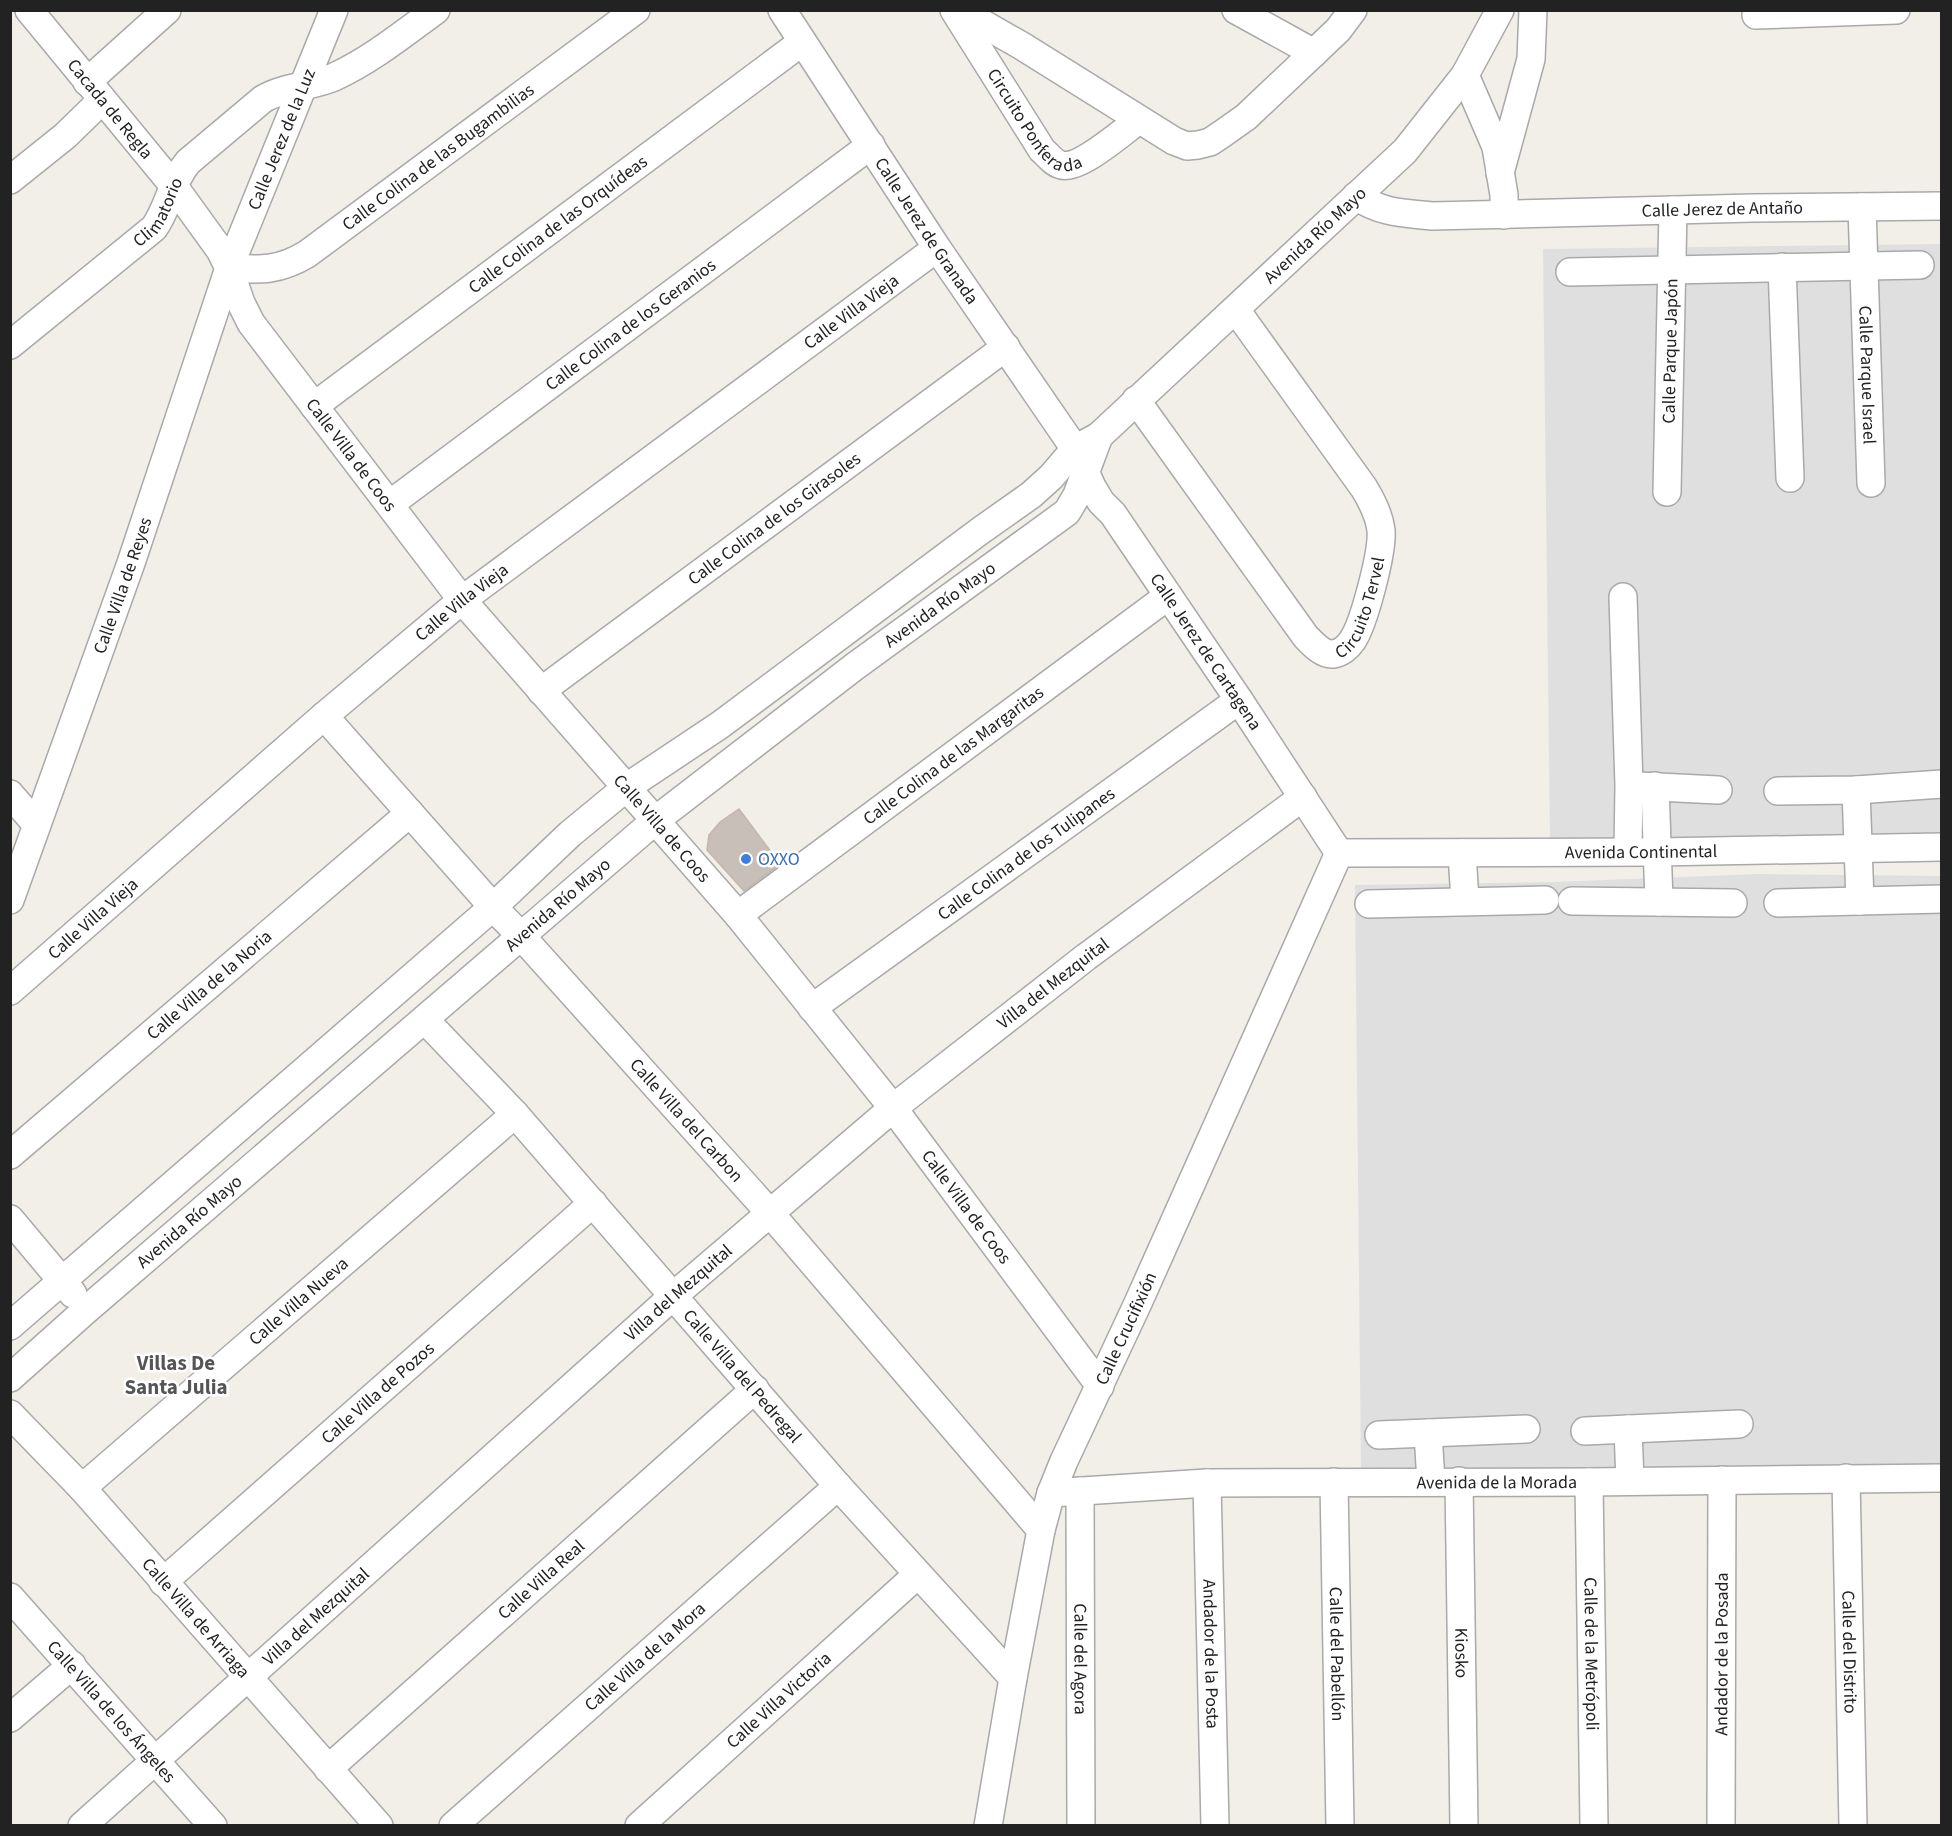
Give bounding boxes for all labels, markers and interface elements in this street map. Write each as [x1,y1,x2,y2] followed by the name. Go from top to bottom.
[62,53,159,164] street label: Cacada de Regla
[241,64,322,214] street label: Calle Jerez de la Luz
[981,64,1086,178] street label: Circuito Ponferada
[337,77,539,236] street label: Calle Colina de las Bugambilias
[463,149,652,299] street label: Calle Colina de las Orquídeas
[869,153,985,309] street label: Calle Jerez de Granada
[127,173,189,253] street label: Climatorio
[1258,181,1372,289] street label: Avenida Río Mayo
[1641,195,1803,223] street label: Calle Jerez de Antaño
[540,253,721,397] street label: Calle Colina de los Geranios
[798,268,904,355] street label: Calle Villa Vieja
[1656,278,1684,424] street label: Calle Parque Japón
[1853,305,1882,445] street label: Calle Parque Israel
[300,393,403,517] street label: Calle Villa de Coos
[682,446,866,591] street label: Calle Colina de los Girasoles
[87,514,158,657] street label: Calle Villa de Reyes
[1330,555,1391,665] street label: Circuito Tervel
[879,556,1001,654] street label: Avenida Río Mayo
[409,557,513,647] street label: Calle Villa Vieja
[1144,568,1268,735] street label: Calle Jerez de Cartagena
[858,680,1049,831] street label: Calle Colina de las Margaritas
[608,769,716,888] street label: Calle Villa de Coos
[932,781,1120,926] street label: Calle Colina de los Tulipanes
[1565,838,1717,865] street label: Avenida Continental
[758,847,800,872] place label: OXXO
[499,852,616,957] street label: Avenida Río Mayo
[739,852,753,866] marker: OXXO
[42,872,143,965] street label: Calle Villa Vieja
[141,924,277,1045] street label: Calle Villa de la Noria
[992,932,1114,1035] street label: Villa del Mezquital
[624,1053,749,1188] street label: Calle Villa del Carbon
[916,1145,1017,1269] street label: Calle Villa de Coos
[131,1169,247,1274] street label: Avenida Río Mayo
[619,1238,738,1347] street label: Villa del Mezquital
[243,1251,354,1351] street label: Calle Villa Nueva
[1089,1268,1163,1389] street label: Calle Crucifixión
[677,1304,808,1448] street label: Calle Villa del Pedregal
[315,1336,440,1450] street label: Calle Villa de Pozos
[124,1348,228,1402] district label: Villas De Santa Julia
[1416,1470,1577,1495] street label: Avenida de la Morada
[492,1534,590,1625] street label: Calle Villa Real
[136,1552,256,1683] street label: Calle Villa de Arriaga
[257,1562,375,1671] street label: Villa del Mezquital
[1709,1572,1734,1736] street label: Andador de la Posada
[1578,1577,1605,1731] street label: Calle de la Metrópoli
[1197,1579,1225,1729] street label: Andador de la Posta
[1323,1587,1351,1721] street label: Calle del Pabellón
[1836,1590,1863,1714] street label: Calle del Distrito
[579,1596,711,1717] street label: Calle Villa de la Mora
[1068,1603,1093,1715] street label: Calle del Agora
[1449,1628,1474,1678] street label: Kiosko
[41,1635,182,1788] street label: Calle Villa de los Ángeles
[721,1646,837,1754] street label: Calle Villa Victoria

